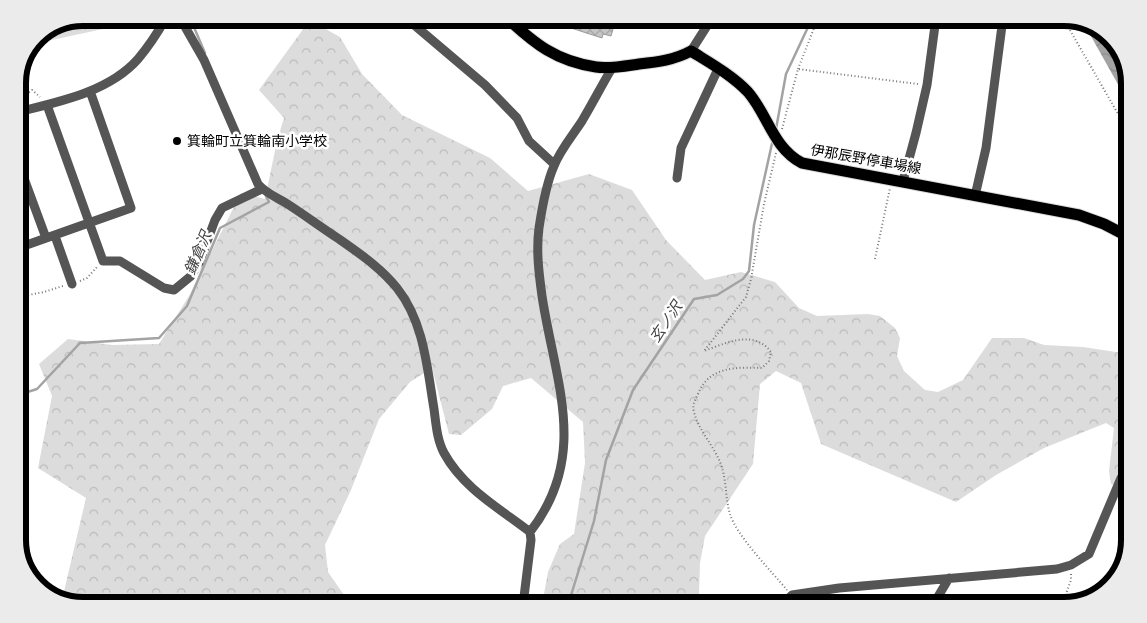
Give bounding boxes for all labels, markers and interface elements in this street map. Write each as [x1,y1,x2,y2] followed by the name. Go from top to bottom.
[187,131,327,151] place label: 箕輪町立箕輪南小学校
[171,135,183,147] marker: 箕輪町立箕輪南小学校
[809,139,923,179] street label: 伊那辰野停車場線
[179,226,218,278] water label: 鎌倉沢
[644,296,689,347] water label: 玄ノ沢

